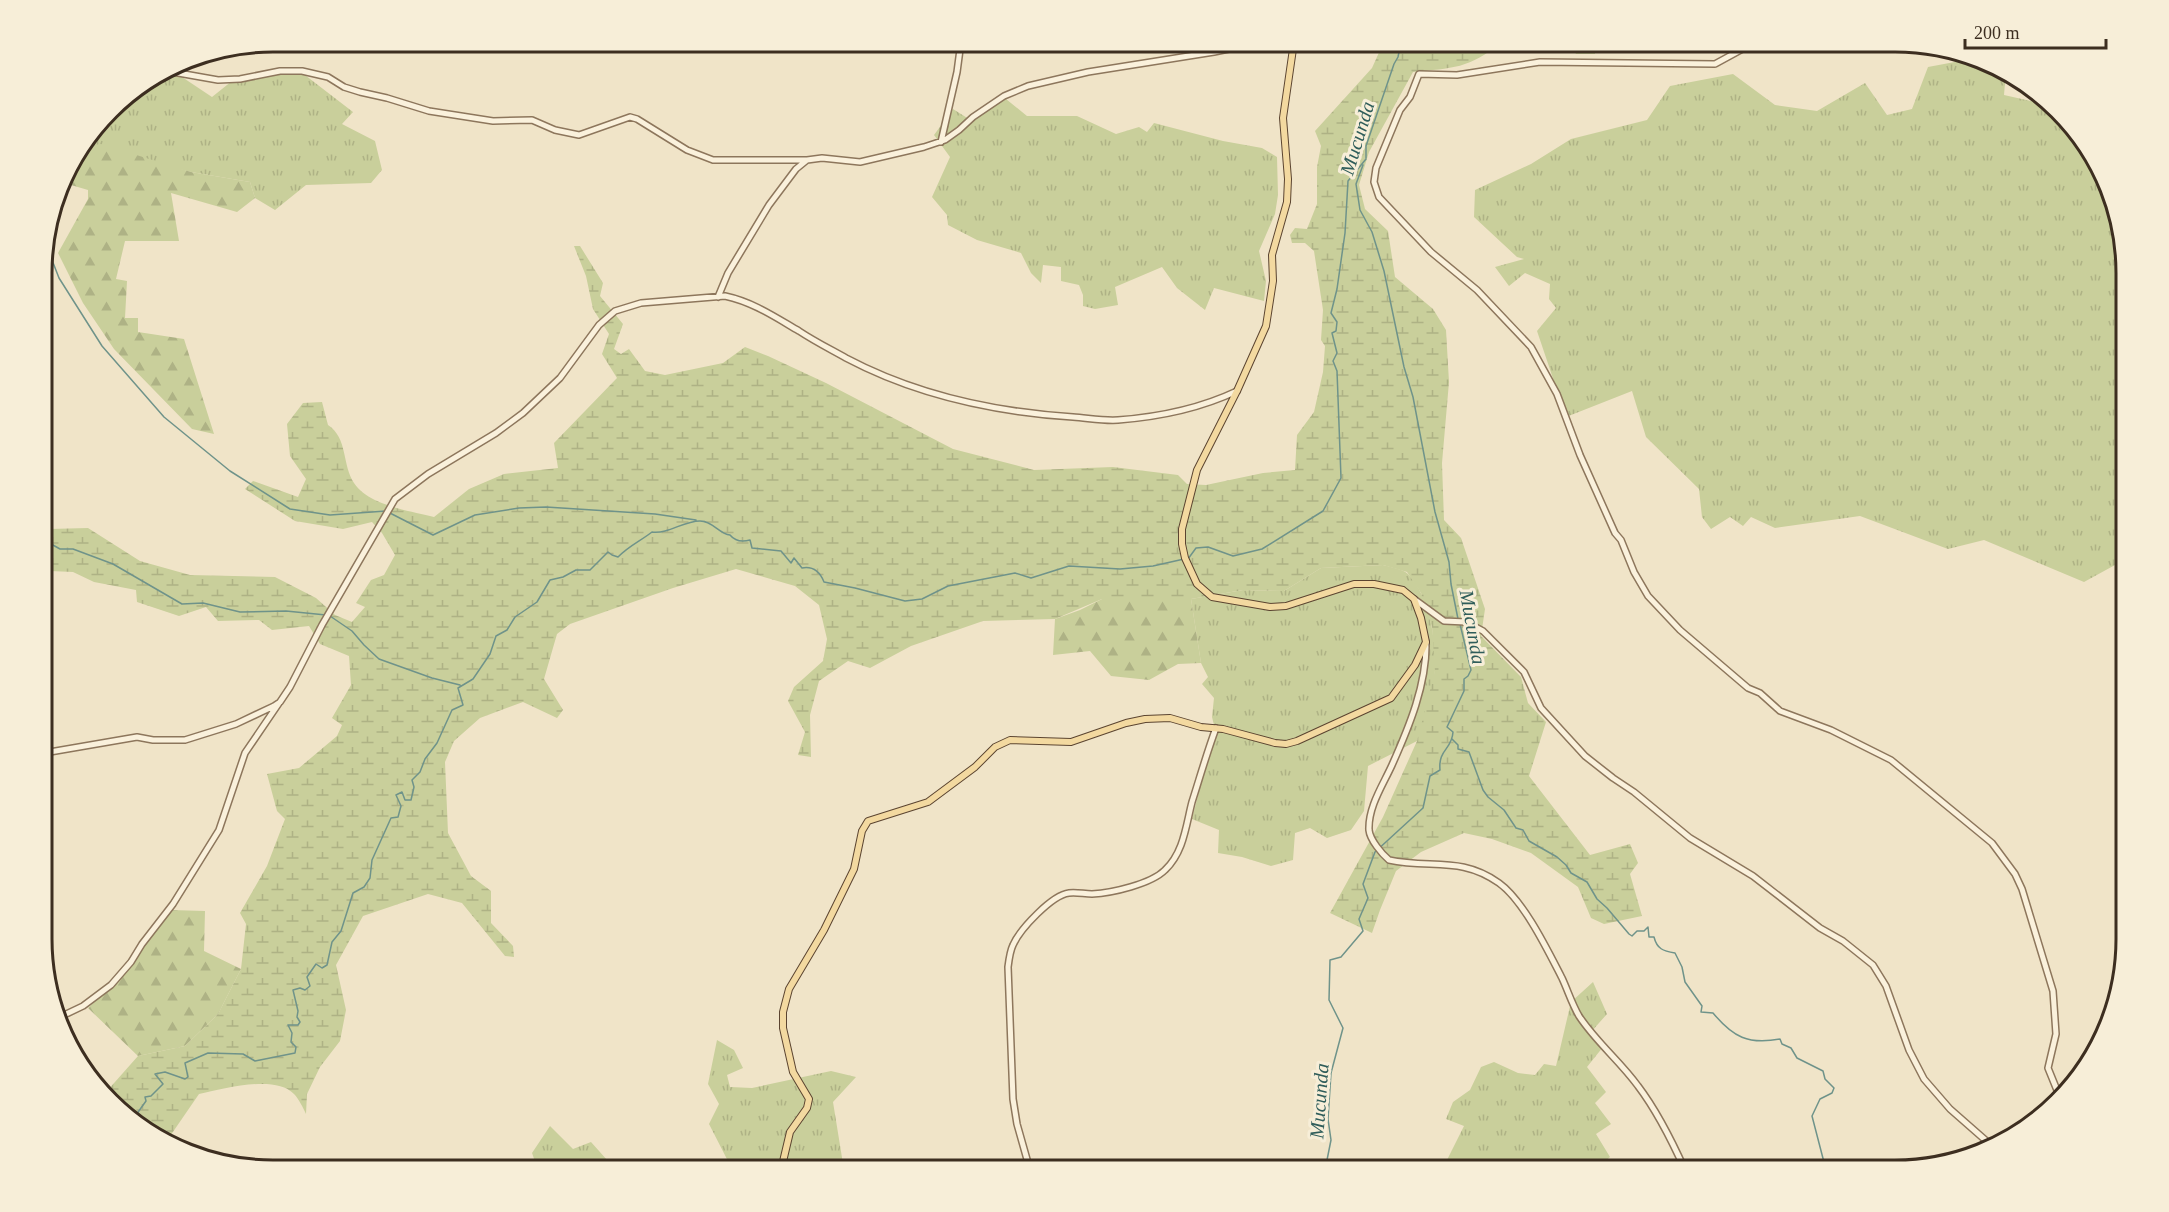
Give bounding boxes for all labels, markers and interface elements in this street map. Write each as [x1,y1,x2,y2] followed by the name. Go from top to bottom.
[1965,12,2106,50] scale bar
[1974,23,2020,43] text: 200 m
[1335,99,1379,178] water label: Mucunda
[1455,587,1490,666] water label: Mucunda
[1305,1063,1333,1140] water label: Mucunda

